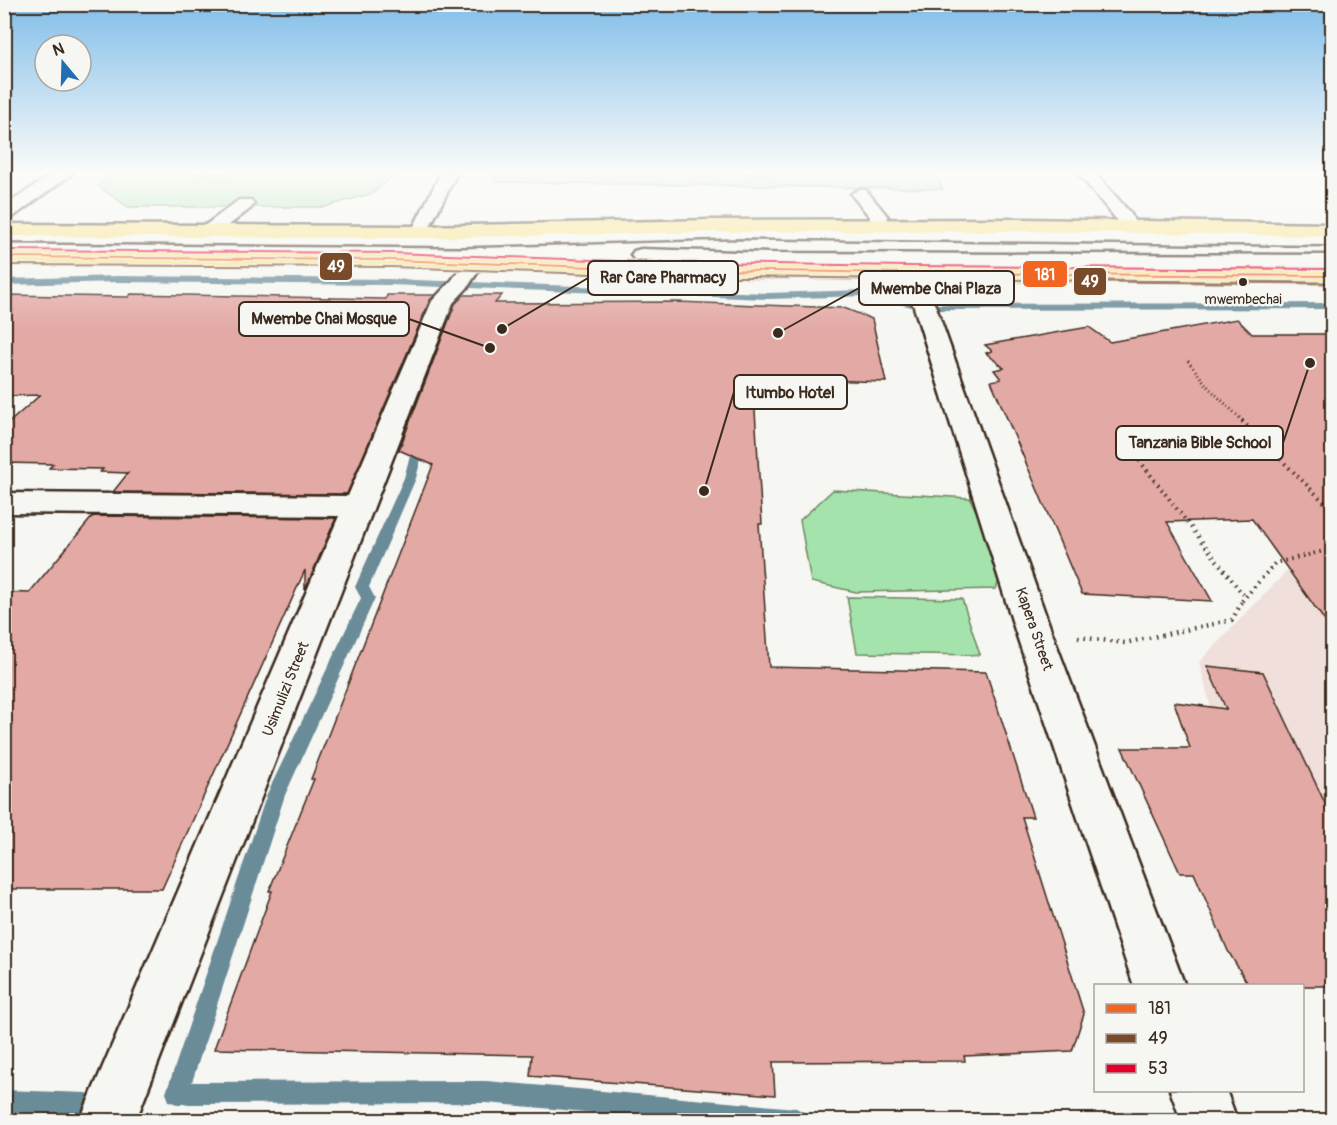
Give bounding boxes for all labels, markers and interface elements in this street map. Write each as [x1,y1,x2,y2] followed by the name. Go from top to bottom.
[33,33,93,93] north arrow
[50,38,67,61] text: N
[319,252,353,281] line badge: 49
[327,257,345,277] text: 49
[1022,260,1068,288] line badge: 181
[588,261,738,295] callout: Rar Care Pharmacy
[1035,265,1055,285] text: 181
[1073,267,1107,296] line badge: 49
[600,268,726,288] text: Rar Care Pharmacy
[859,271,1014,305] callout: Mwembe Chai Plaza
[1081,272,1099,292] text: 49
[1237,276,1249,288] marker: mwembechai
[871,279,1002,299] text: Mwembe Chai Plaza
[1204,291,1282,308] place label: mwembechai
[239,302,409,336] callout: Mwembe Chai Mosque
[251,309,398,329] text: Mwembe Chai Mosque
[734,375,847,409] callout: Itumbo Hotel
[745,383,835,403] text: Itumbo Hotel
[1116,426,1283,460] callout: Tanzania Bible School
[1128,433,1272,453] text: Tanzania Bible School
[1011,585,1057,674] street label: Kapera Street
[258,638,314,739] street label: Usimulizi Street
[1094,984,1304,1092] legend
[1148,997,1171,1020] text: 181
[1148,1027,1168,1050] text: 49
[1148,1057,1168,1080] text: 53

